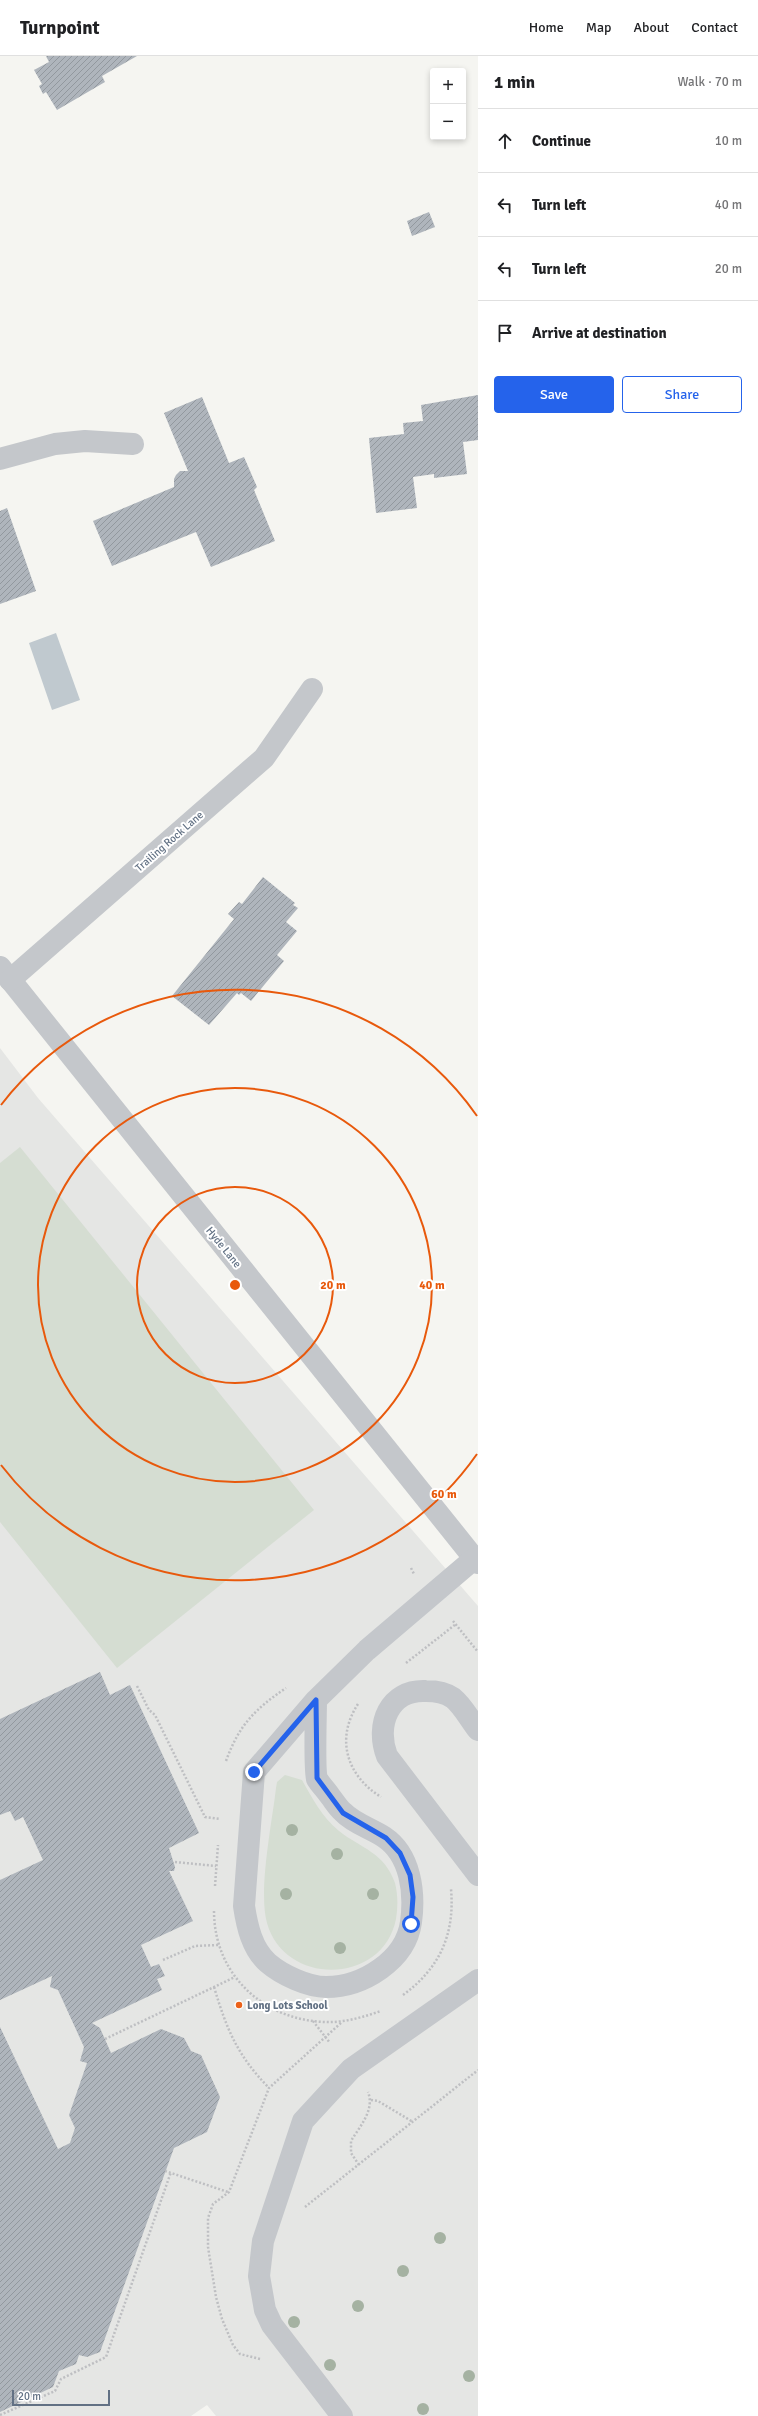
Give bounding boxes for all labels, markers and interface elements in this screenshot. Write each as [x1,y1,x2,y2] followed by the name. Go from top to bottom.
[20,16,100,40] text: Turnpoint
[529,19,564,36] text: Home
[586,19,611,36] text: Map
[633,19,669,36] text: About
[691,19,738,36] text: Contact
[430,68,466,140] map controls
[430,68,466,104] button: +
[494,72,535,93] text: 1 min
[678,74,742,90] text: Walk · 70 m
[430,104,466,140] button: −
[494,130,516,152] icon: ahead
[532,132,591,150] text: Continue
[715,133,742,149] text: 10 m
[494,194,516,216] icon: left
[532,196,586,214] text: Turn left
[715,197,742,213] text: 40 m
[494,258,516,280] icon: left
[532,260,586,278] text: Turn left
[715,261,742,277] text: 20 m
[494,322,516,344] icon: arrive
[532,324,667,342] text: Arrive at destination
[494,376,614,413] button: Save
[622,376,742,413] button: Share
[133,808,206,874] street label: Trailing Rock Lane
[203,1224,244,1270] street label: Hyde Lane
[228,1278,242,1292] centre of rings
[320,1278,346,1293] text: 20 m
[419,1278,445,1293] text: 40 m
[431,1487,457,1502] text: 60 m
[245,1763,263,1781] route end
[402,1915,420,1933] route start
[247,1999,328,2012] place label: Long Lots School
[234,2000,244,2010] marker: Long Lots School
[12,2388,110,2407] scale bar
[18,2390,41,2403] text: 20 m

